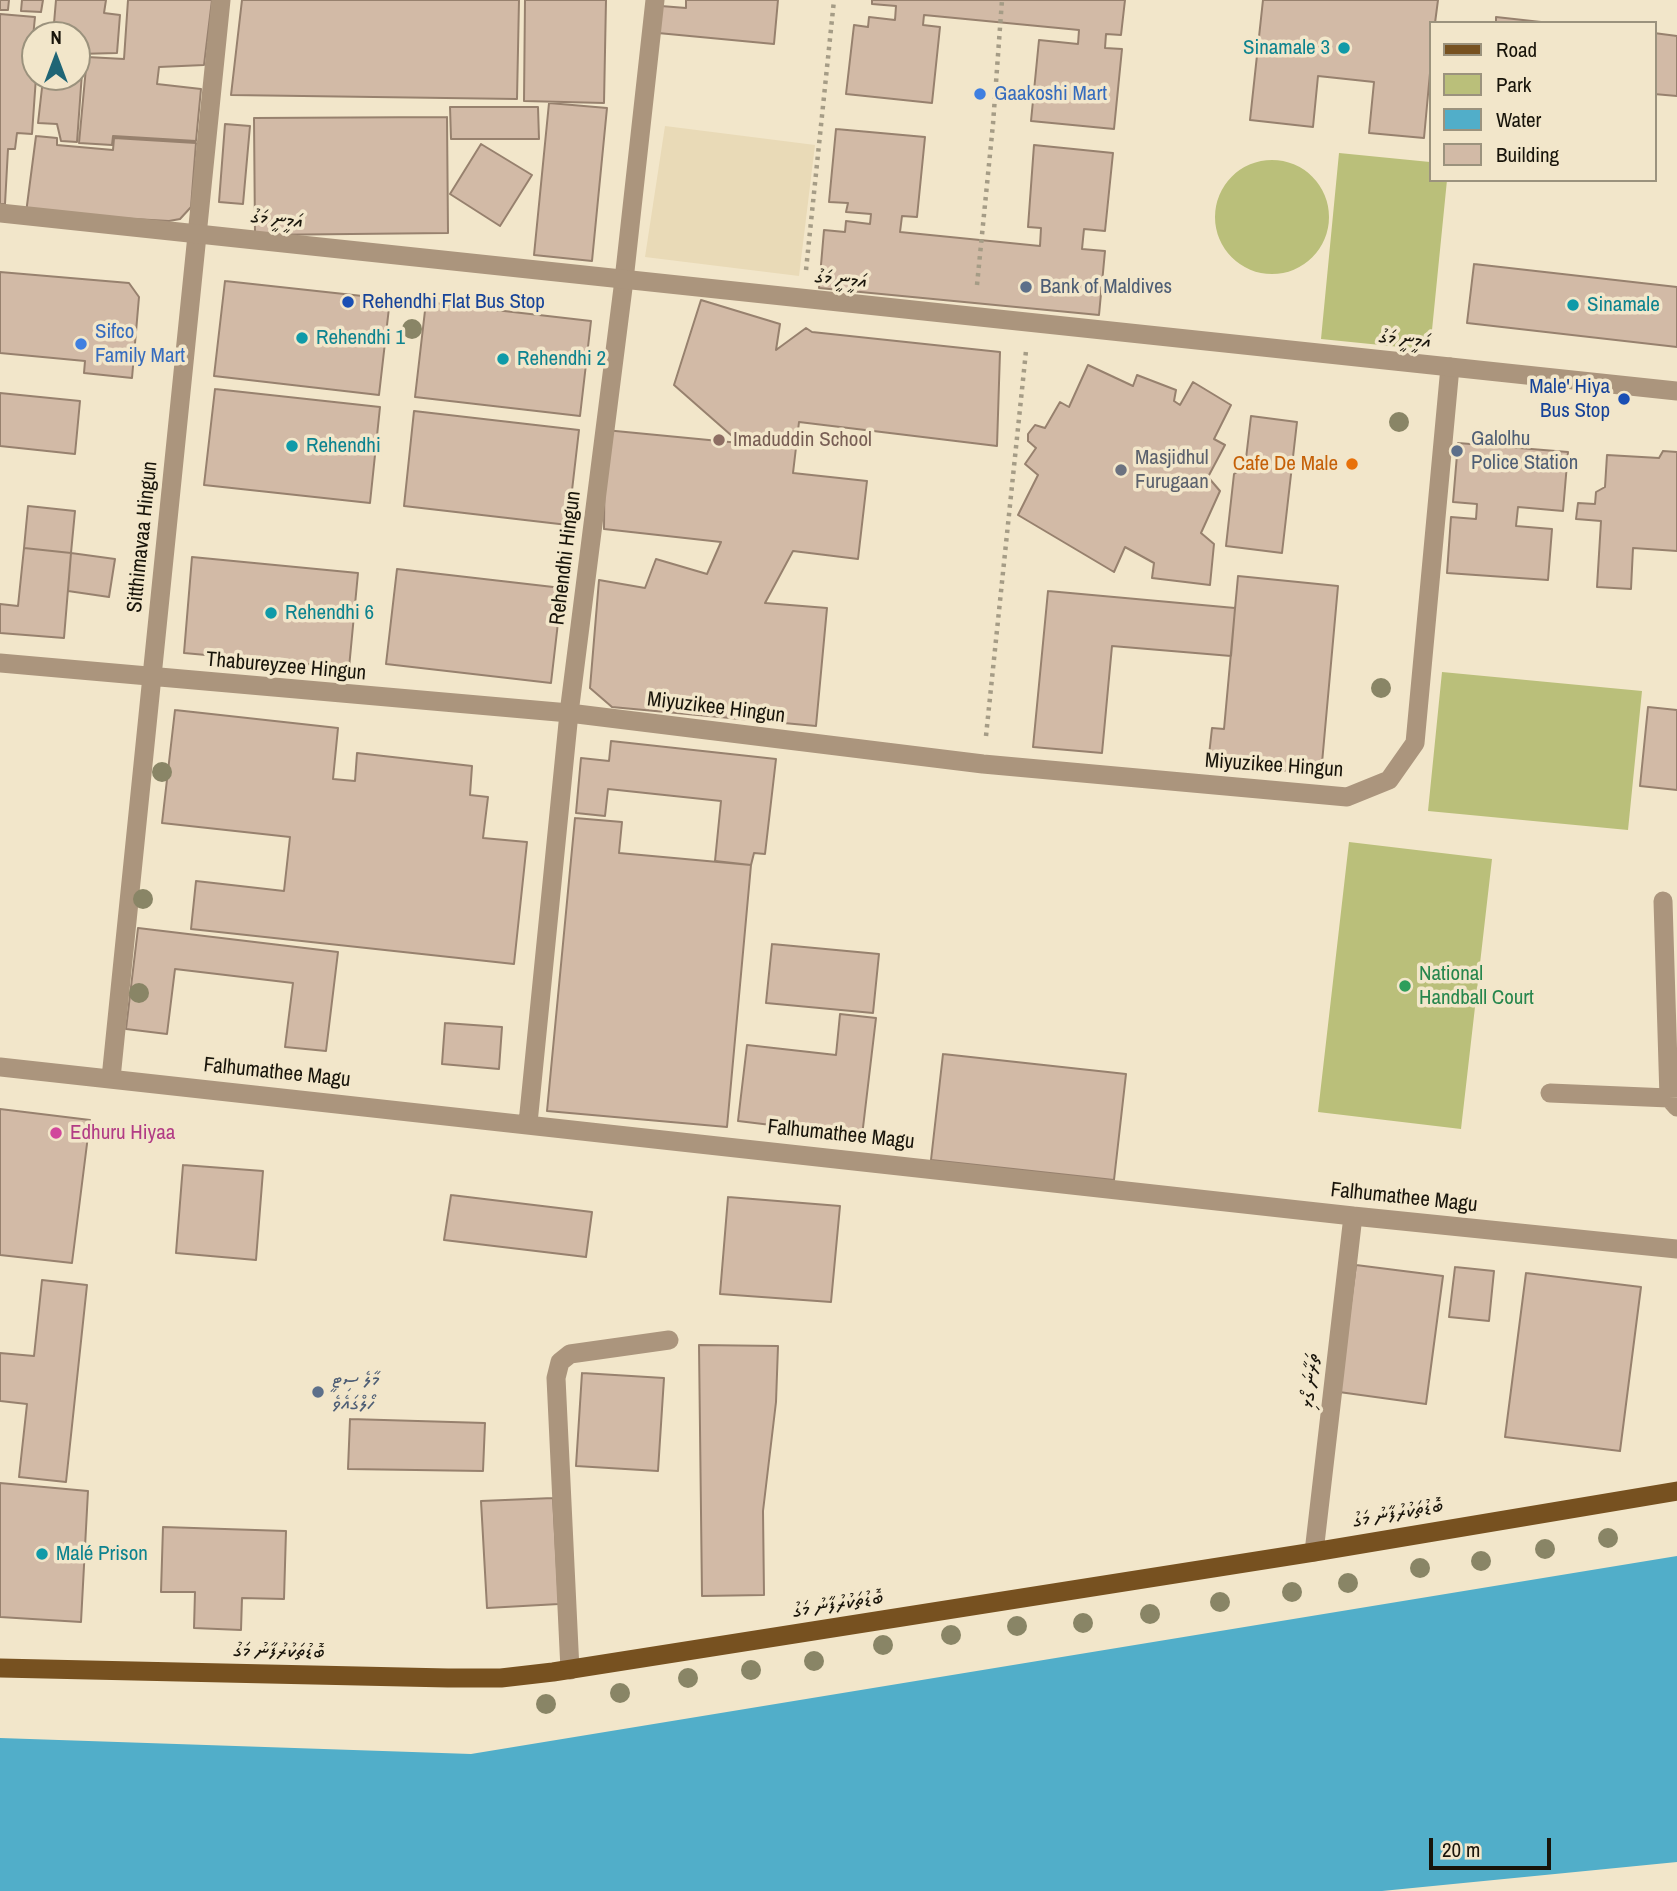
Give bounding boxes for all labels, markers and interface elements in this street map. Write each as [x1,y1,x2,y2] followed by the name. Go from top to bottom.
[21,21,91,91] north arrow
[1428,21,1656,182] legend
[50,24,62,50] text: N
[1243,35,1330,61] place label: Sinamale 3
[1496,35,1537,64] text: Road
[1336,40,1352,56] marker: Sinamale 3
[1496,70,1531,99] text: Park
[994,81,1107,107] place label: Gaakoshi Mart
[972,86,988,102] marker: Gaakoshi Mart
[1496,105,1541,134] text: Water
[1496,140,1559,169] text: Building
[250,205,304,235] street label: އަމީނީ މަގު
[814,265,868,295] street label: އަމީނީ މަގު
[1040,274,1172,300] place label: Bank of Maldives
[1018,279,1034,295] marker: Bank of Maldives
[362,289,545,315] place label: Rehendhi Flat Bus Stop
[1587,292,1660,318] place label: Sinamale
[340,294,356,310] marker: Rehendhi Flat Bus Stop
[1565,297,1581,313] marker: Sinamale
[95,319,185,369] place label: Sifco Family Mart
[316,325,405,351] place label: Rehendhi 1
[1378,325,1432,355] street label: އަމީނީ މަގު
[294,330,310,346] marker: Rehendhi 1
[73,336,89,352] marker: Sifco Family Mart
[517,346,606,372] place label: Rehendhi 2
[495,351,511,367] marker: Rehendhi 2
[1529,374,1610,424] place label: Male' Hiya Bus Stop
[1616,391,1632,407] marker: Male' Hiya Bus Stop
[1471,426,1578,476] place label: Galolhu Police Station
[733,427,872,453] place label: Imaduddin School
[711,432,727,448] marker: Imaduddin School
[306,433,381,459] place label: Rehendhi
[284,438,300,454] marker: Rehendhi
[1449,443,1465,459] marker: Galolhu Police Station
[1135,445,1209,495] place label: Masjidhul Furugaan
[1233,451,1338,477] place label: Cafe De Male
[1344,456,1360,472] marker: Cafe De Male
[123,460,163,614] street label: Sitthimavaa Hingun
[1113,462,1129,478] marker: Masjidhul Furugaan
[545,489,587,627] street label: Rehendhi Hingun
[285,600,374,626] place label: Rehendhi 6
[263,605,279,621] marker: Rehendhi 6
[205,647,367,687] street label: Thabureyzee Hingun
[646,687,786,729] street label: Miyuzikee Hingun
[1204,749,1344,783] street label: Miyuzikee Hingun
[1419,961,1534,1011] place label: National Handball Court
[1397,978,1413,994] marker: National Handball Court
[202,1053,352,1093] street label: Falhumathee Magu
[766,1115,916,1155] street label: Falhumathee Magu
[70,1120,175,1146] place label: Edhuru Hiyaa
[48,1125,64,1141] marker: Edhuru Hiyaa
[1329,1178,1479,1218] street label: Falhumathee Magu
[1295,1352,1327,1410] street label: ތަރާނަ ގޯޅި
[332,1367,379,1417] place label: މާލެ ސިޓީ ހޯލްގައެވެ
[310,1384,326,1400] marker: މާލެ ސިޓީ ހޯލްގައެވެ
[1351,1494,1445,1534] street label: ބޮޑުތަކުރުފާނު މަގު
[56,1541,148,1567] place label: Malé Prison
[34,1546,50,1562] marker: Malé Prison
[791,1585,885,1625] street label: ބޮޑުތަކުރުފާނު މަގު
[233,1639,325,1665] street label: ބޮޑުތަކުރުފާނު މަގު
[1432,1825,1554,1869] scale bar
[1442,1835,1480,1864] text: 20 m

